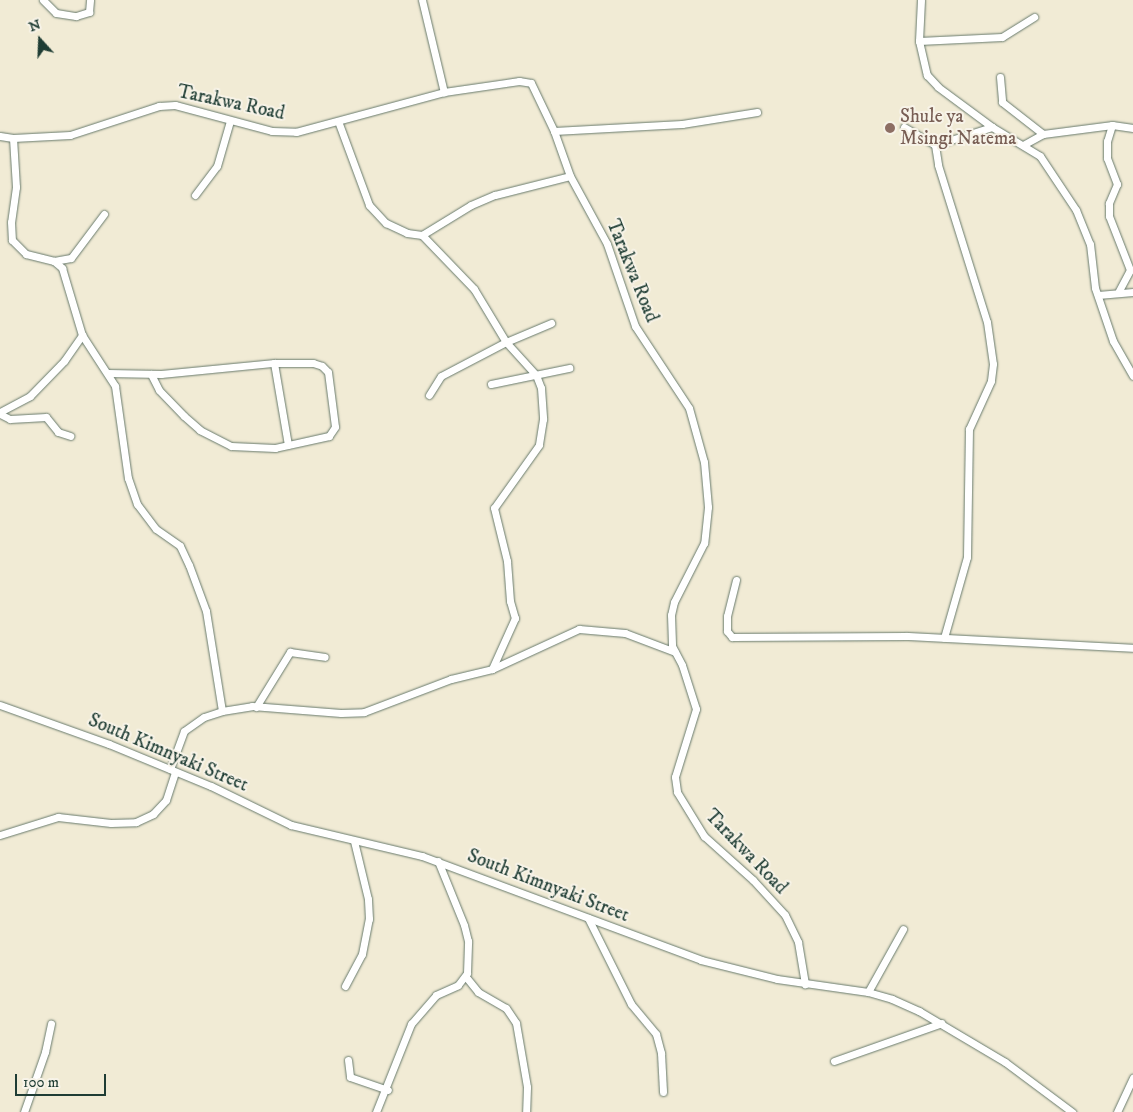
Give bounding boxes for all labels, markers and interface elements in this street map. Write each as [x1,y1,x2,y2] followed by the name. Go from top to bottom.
[15,15,65,65] north arrow
[26,15,43,36] text: N
[175,81,287,125] street label: Tarakwa Road
[900,106,1016,150] place label: Shule ya Msingi Natema
[884,122,896,134] marker: Shule ya Msingi Natema
[601,216,663,326] street label: Tarakwa Road
[85,709,251,797] street label: South Kimnyaki Street
[700,805,792,899] street label: Tarakwa Road
[464,845,632,927] street label: South Kimnyaki Street
[18,1064,109,1096] scale bar
[23,1073,59,1092] text: 100 m

